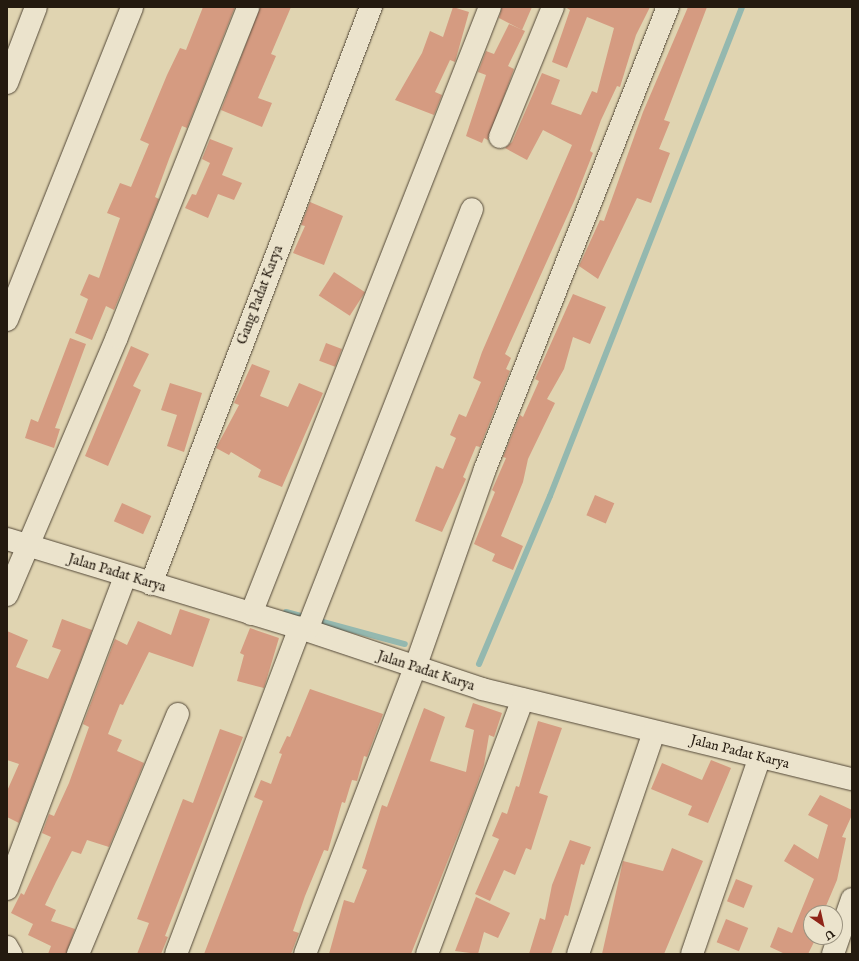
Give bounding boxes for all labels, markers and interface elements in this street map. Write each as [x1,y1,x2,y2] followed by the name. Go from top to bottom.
[233,243,287,347] street label: Gang Padat Karya
[66,550,168,596] street label: Jalan Padat Karya
[375,647,477,695] street label: Jalan Padat Karya
[689,732,791,772] street label: Jalan Padat Karya
[803,905,843,945] north arrow
[821,926,837,943] text: U

